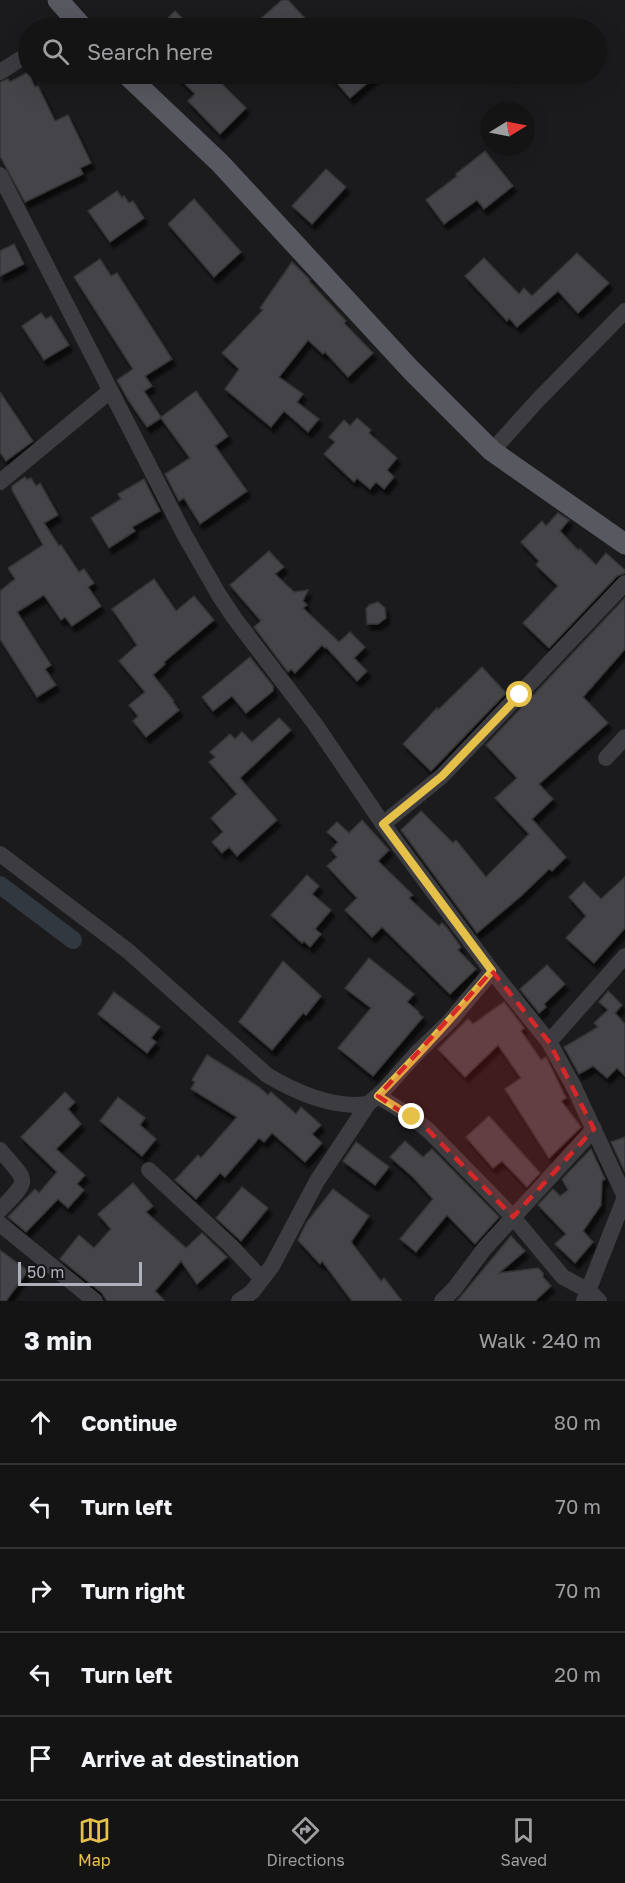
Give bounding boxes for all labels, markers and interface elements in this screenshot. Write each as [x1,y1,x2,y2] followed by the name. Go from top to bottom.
[18,18,607,84] search box
[39,35,72,68] icon: search
[87,38,213,65] text: Search here
[481,102,535,156] north arrow
[506,681,532,707] route start
[398,1103,424,1129] route end
[18,1259,142,1286] scale bar
[27,1262,64,1282] text: 50 m
[24,1325,92,1356] text: 3 min
[479,1328,601,1352] text: Walk · 240 m
[24,1406,57,1439] icon: ahead
[81,1409,177,1436] text: Continue
[554,1410,601,1434] text: 80 m
[24,1490,57,1523] icon: left
[81,1493,172,1520] text: Turn left
[555,1494,601,1518] text: 70 m
[24,1574,57,1607] icon: right
[81,1577,185,1604] text: Turn right
[555,1578,601,1602] text: 70 m
[24,1658,57,1691] icon: left
[81,1661,172,1688] text: Turn left
[554,1662,601,1686] text: 20 m
[24,1742,57,1775] icon: arrive
[81,1745,299,1772] text: Arrive at destination
[78,1814,111,1870] tab: Map
[267,1814,345,1870] tab: Directions
[500,1814,547,1870] tab: Saved

